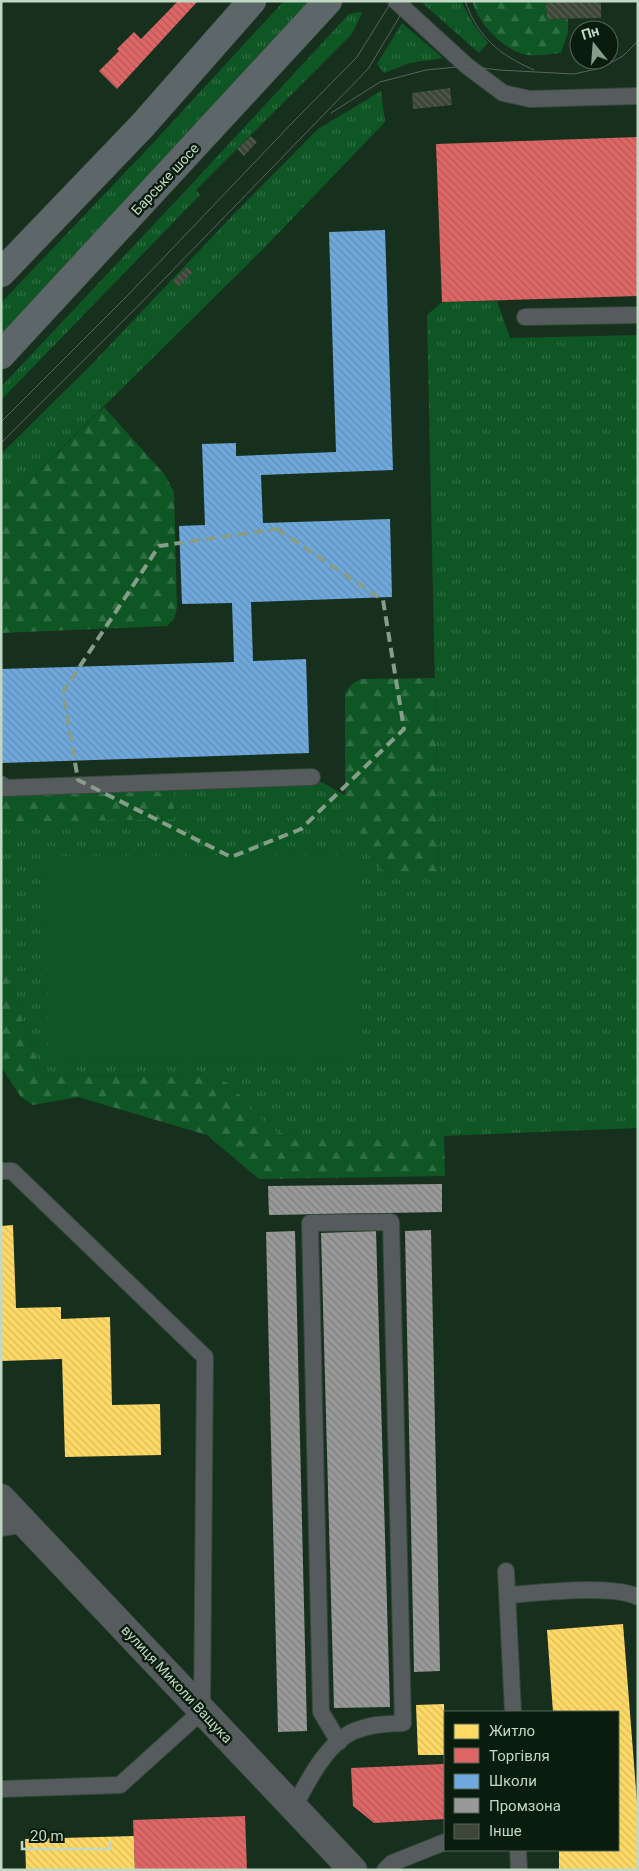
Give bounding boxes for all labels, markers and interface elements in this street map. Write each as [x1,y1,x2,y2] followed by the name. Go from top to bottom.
[569,20,619,70] north arrow
[579,22,601,43] text: Пн
[128,140,202,218] street label: Барське шосе
[118,1622,236,1746] street label: вулиця Миколи Ващука
[444,1711,619,1851] legend
[489,1722,535,1740] text: Житло
[489,1747,550,1765] text: Торгівля
[489,1772,537,1790] text: Школи
[489,1797,561,1815] text: Промзона
[22,1818,110,1850] scale bar
[489,1822,522,1840] text: Інше
[30,1827,64,1845] text: 20 m

